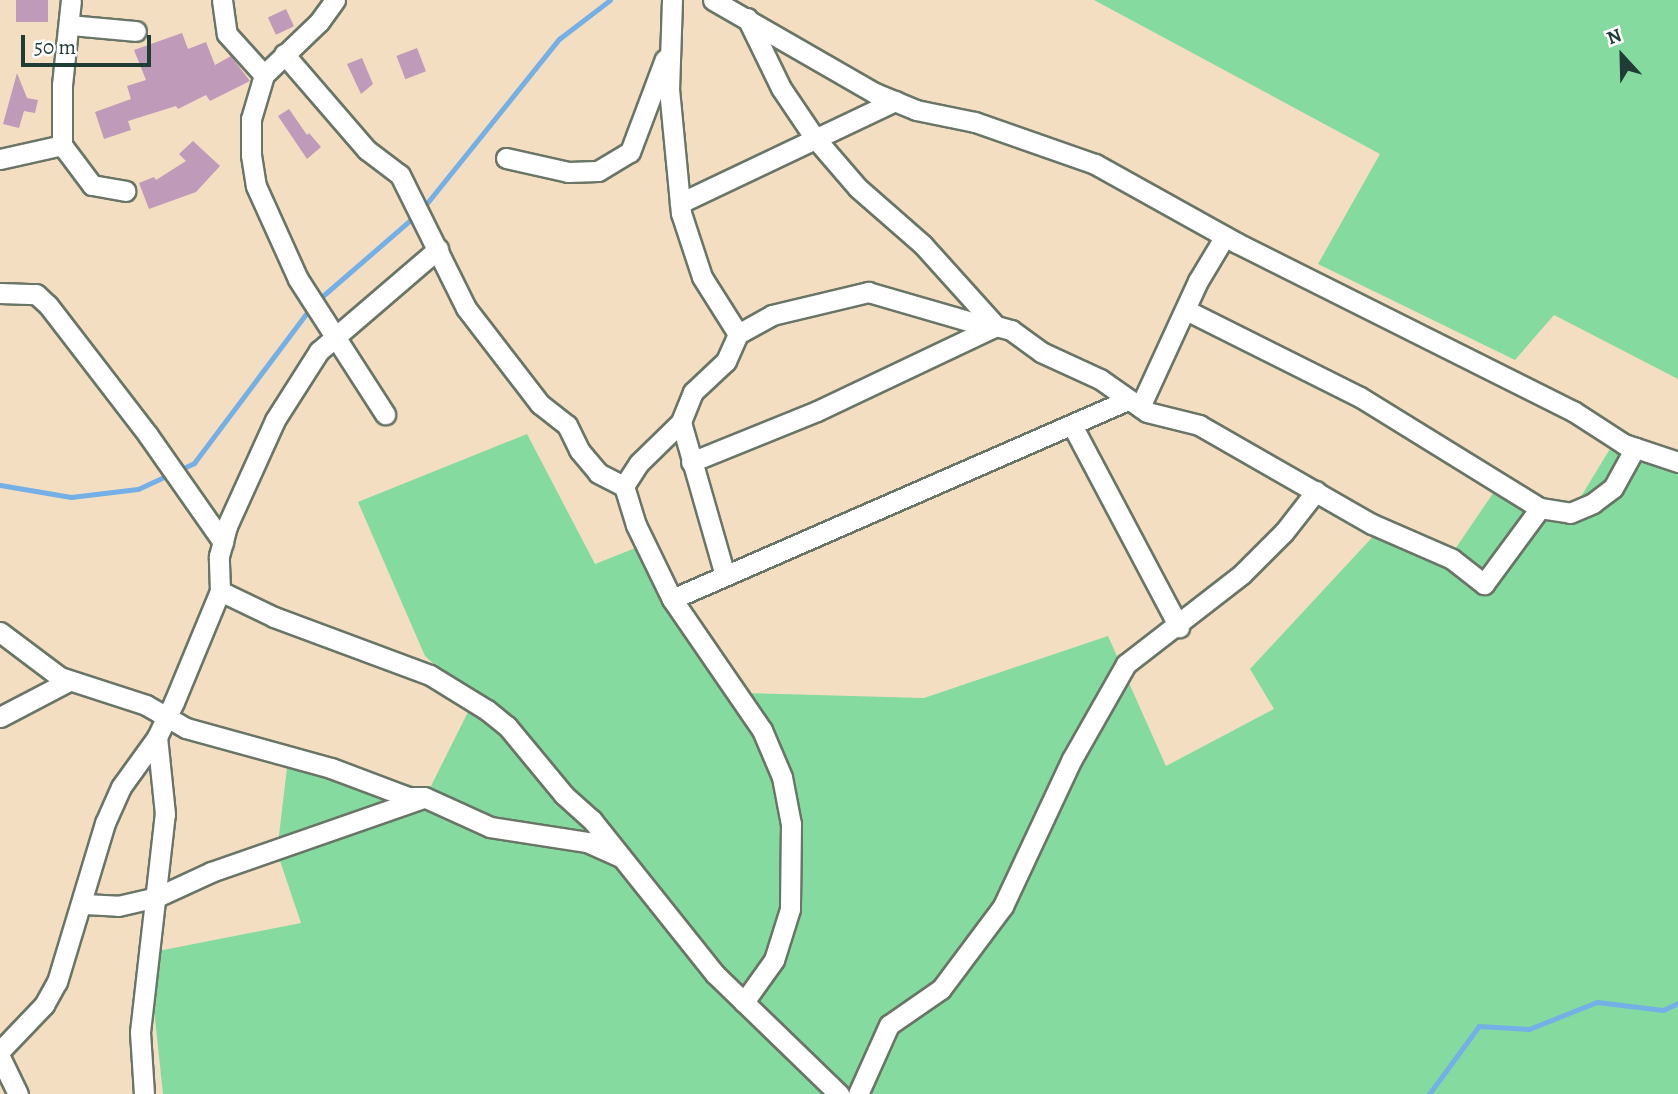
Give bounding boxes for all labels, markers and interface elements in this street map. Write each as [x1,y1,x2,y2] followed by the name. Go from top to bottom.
[24,21,154,65] scale bar
[1587,21,1657,91] north arrow
[1603,22,1625,51] text: N
[34,33,76,61] text: 50 m

